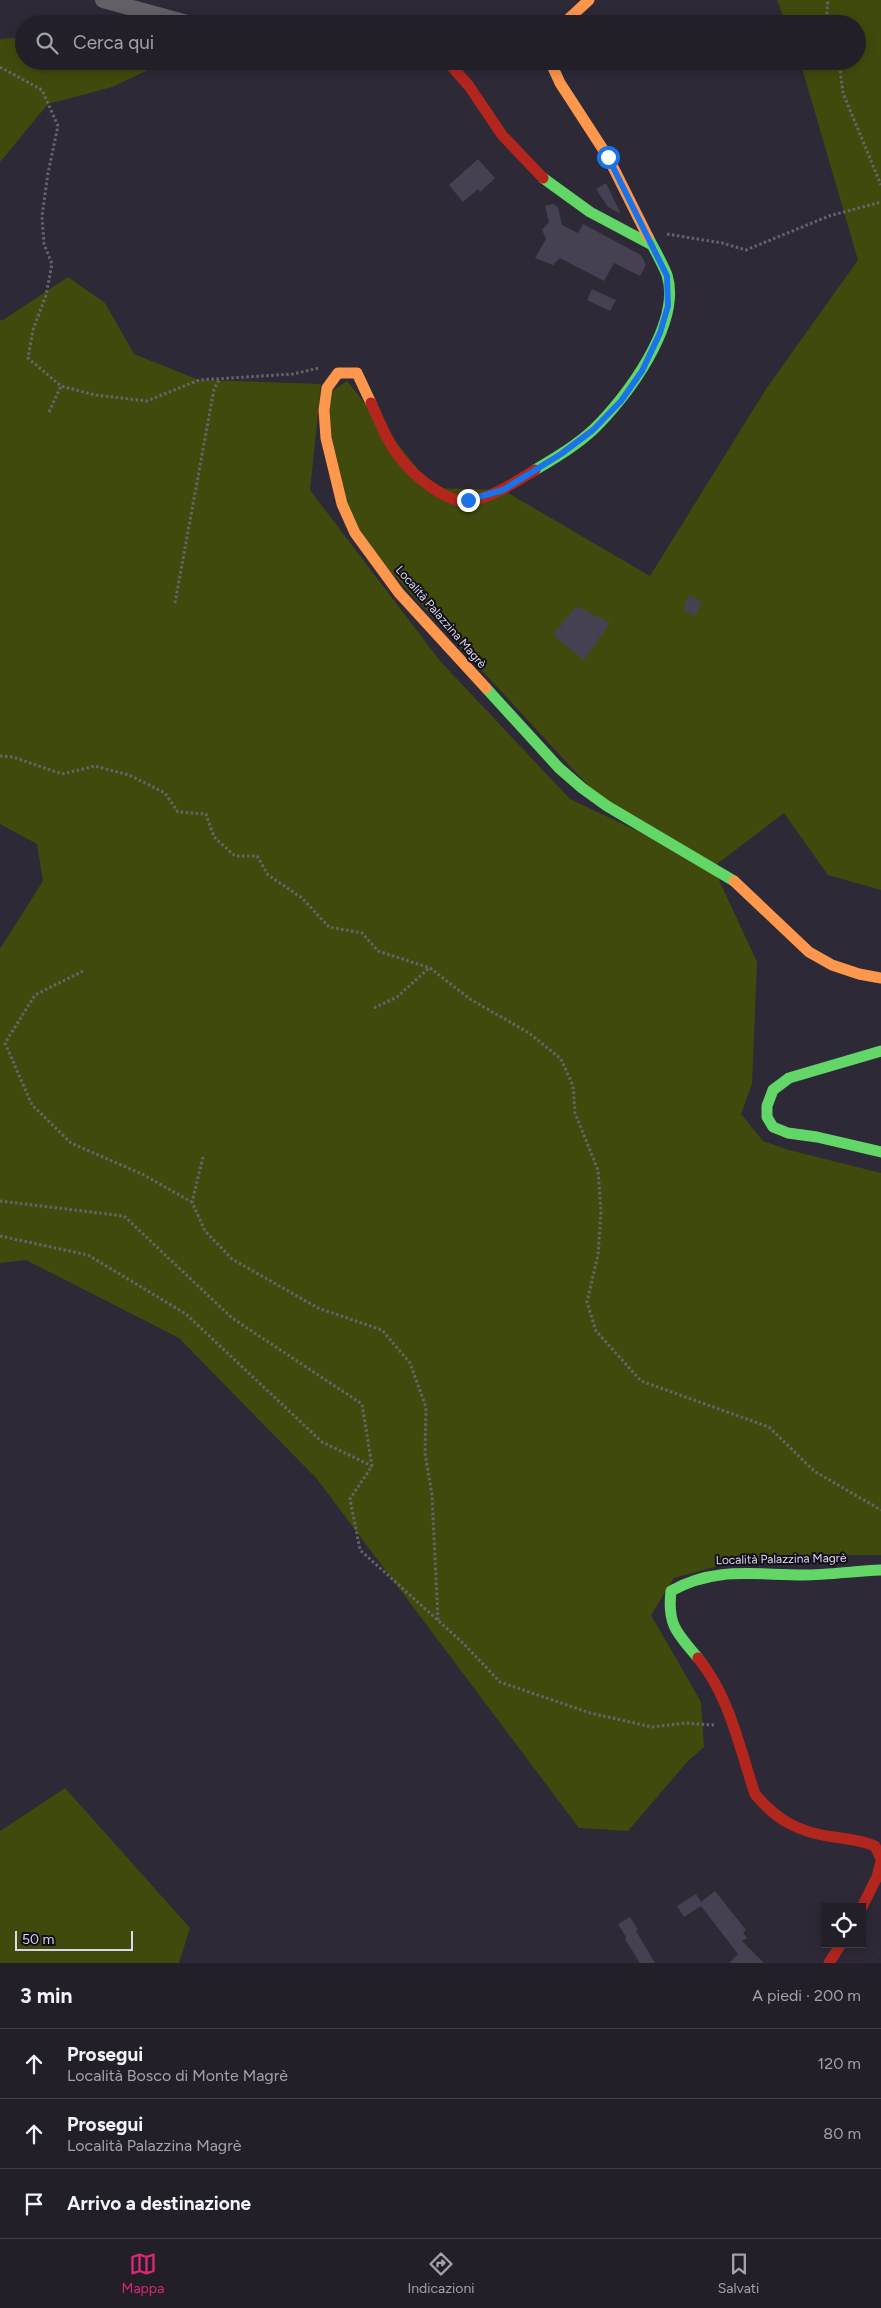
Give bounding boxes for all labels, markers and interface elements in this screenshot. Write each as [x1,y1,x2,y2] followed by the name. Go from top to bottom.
[15,15,866,70] search box
[33,29,61,57] icon: search
[73,31,154,54] text: Cerca qui
[597,146,620,169] route start
[457,489,480,512] route end
[393,563,489,671] street label: Località Palazzina Magrè
[715,1551,847,1567] street label: Località Palazzina Magrè
[821,1903,866,1948] map controls
[821,1903,866,1948] button: locate
[15,1928,132,1951] scale bar
[22,1931,54,1948] text: 50 m
[20,1983,72,2008] text: 3 min
[752,1986,861,2005] text: A piedi · 200 m
[67,2043,143,2066] text: Prosegui
[20,2050,48,2078] icon: ahead
[818,2054,861,2073] text: 120 m
[67,2066,288,2085] text: Località Bosco di Monte Magrè
[67,2113,143,2136] text: Prosegui
[20,2120,48,2148] icon: ahead
[823,2124,861,2143] text: 80 m
[67,2136,241,2155] text: Località Palazzina Magrè
[20,2190,48,2218] icon: arrive
[67,2192,251,2215] text: Arrivo a destinazione
[122,2250,164,2297] tab: Mappa
[407,2250,475,2297] tab: Indicazioni
[718,2250,759,2297] tab: Salvati

